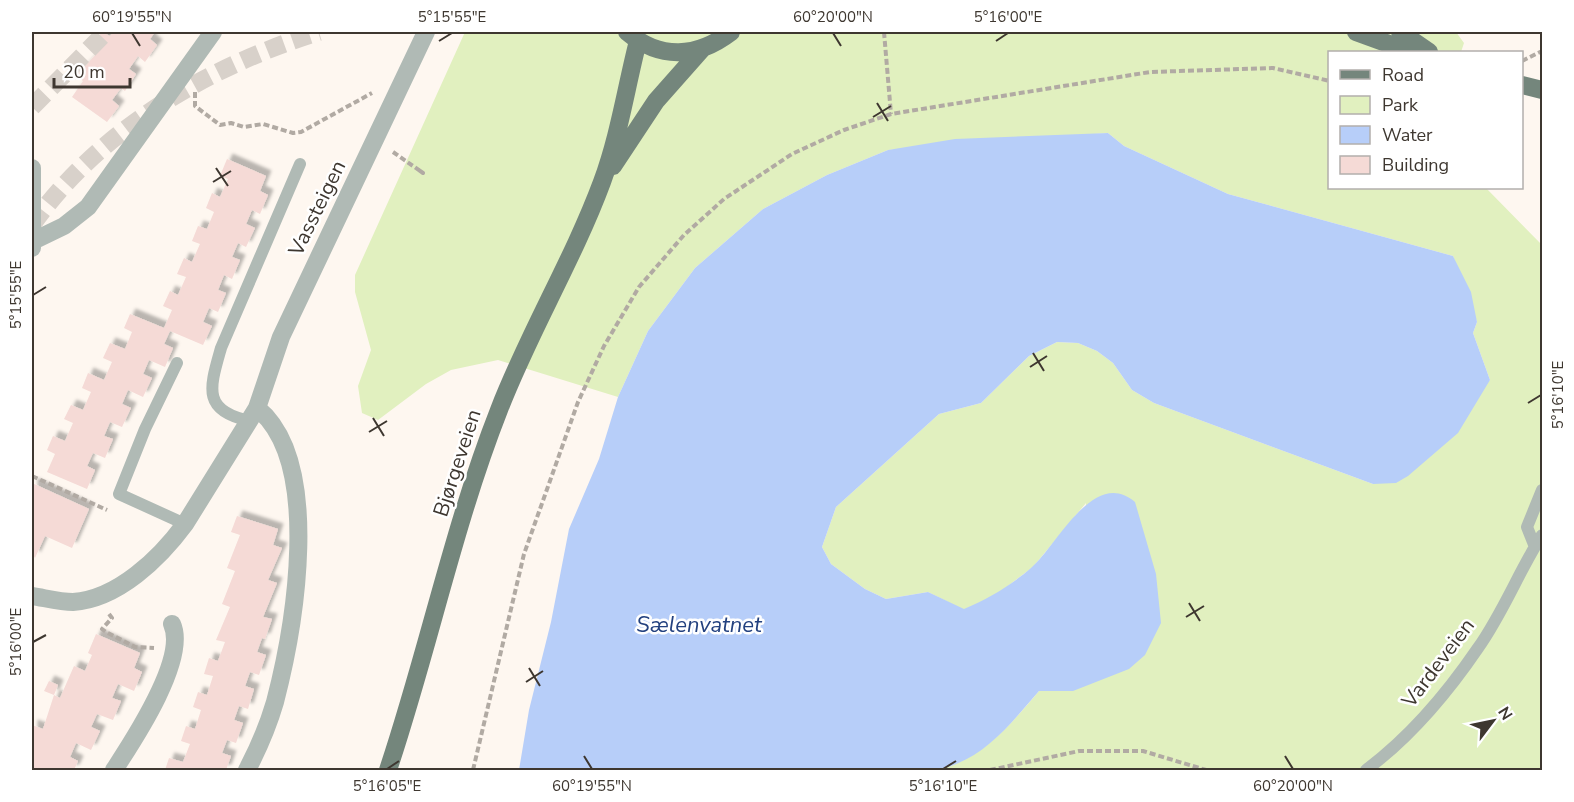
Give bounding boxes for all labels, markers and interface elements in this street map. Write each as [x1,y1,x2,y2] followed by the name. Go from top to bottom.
[92,7,172,27] text: 60°19'55"N
[418,7,486,27] text: 5°15'55"E
[793,7,873,27] text: 60°20'00"N
[974,7,1042,27] text: 5°16'00"E
[54,51,130,89] scale bar
[1328,51,1523,189] legend
[63,60,105,84] text: 20 m
[1382,63,1424,87] text: Road
[1382,93,1419,117] text: Park
[1382,123,1433,147] text: Water
[1382,153,1449,177] text: Building
[281,155,352,261] street label: Vassteigen
[6,261,26,329] text: 5°15'55"E
[1548,361,1568,429] text: 5°16'10"E
[426,406,488,520] street label: Bjørgeveien
[6,608,26,676] text: 5°16'00"E
[636,610,763,640] water label: Sælenvatnet
[1395,613,1481,714] street label: Vardeveien
[1463,691,1523,751] north arrow
[1492,703,1517,724] text: N
[353,776,421,796] text: 5°16'05"E
[552,776,632,796] text: 60°19'55"N
[909,776,977,796] text: 5°16'10"E
[1253,776,1333,796] text: 60°20'00"N

